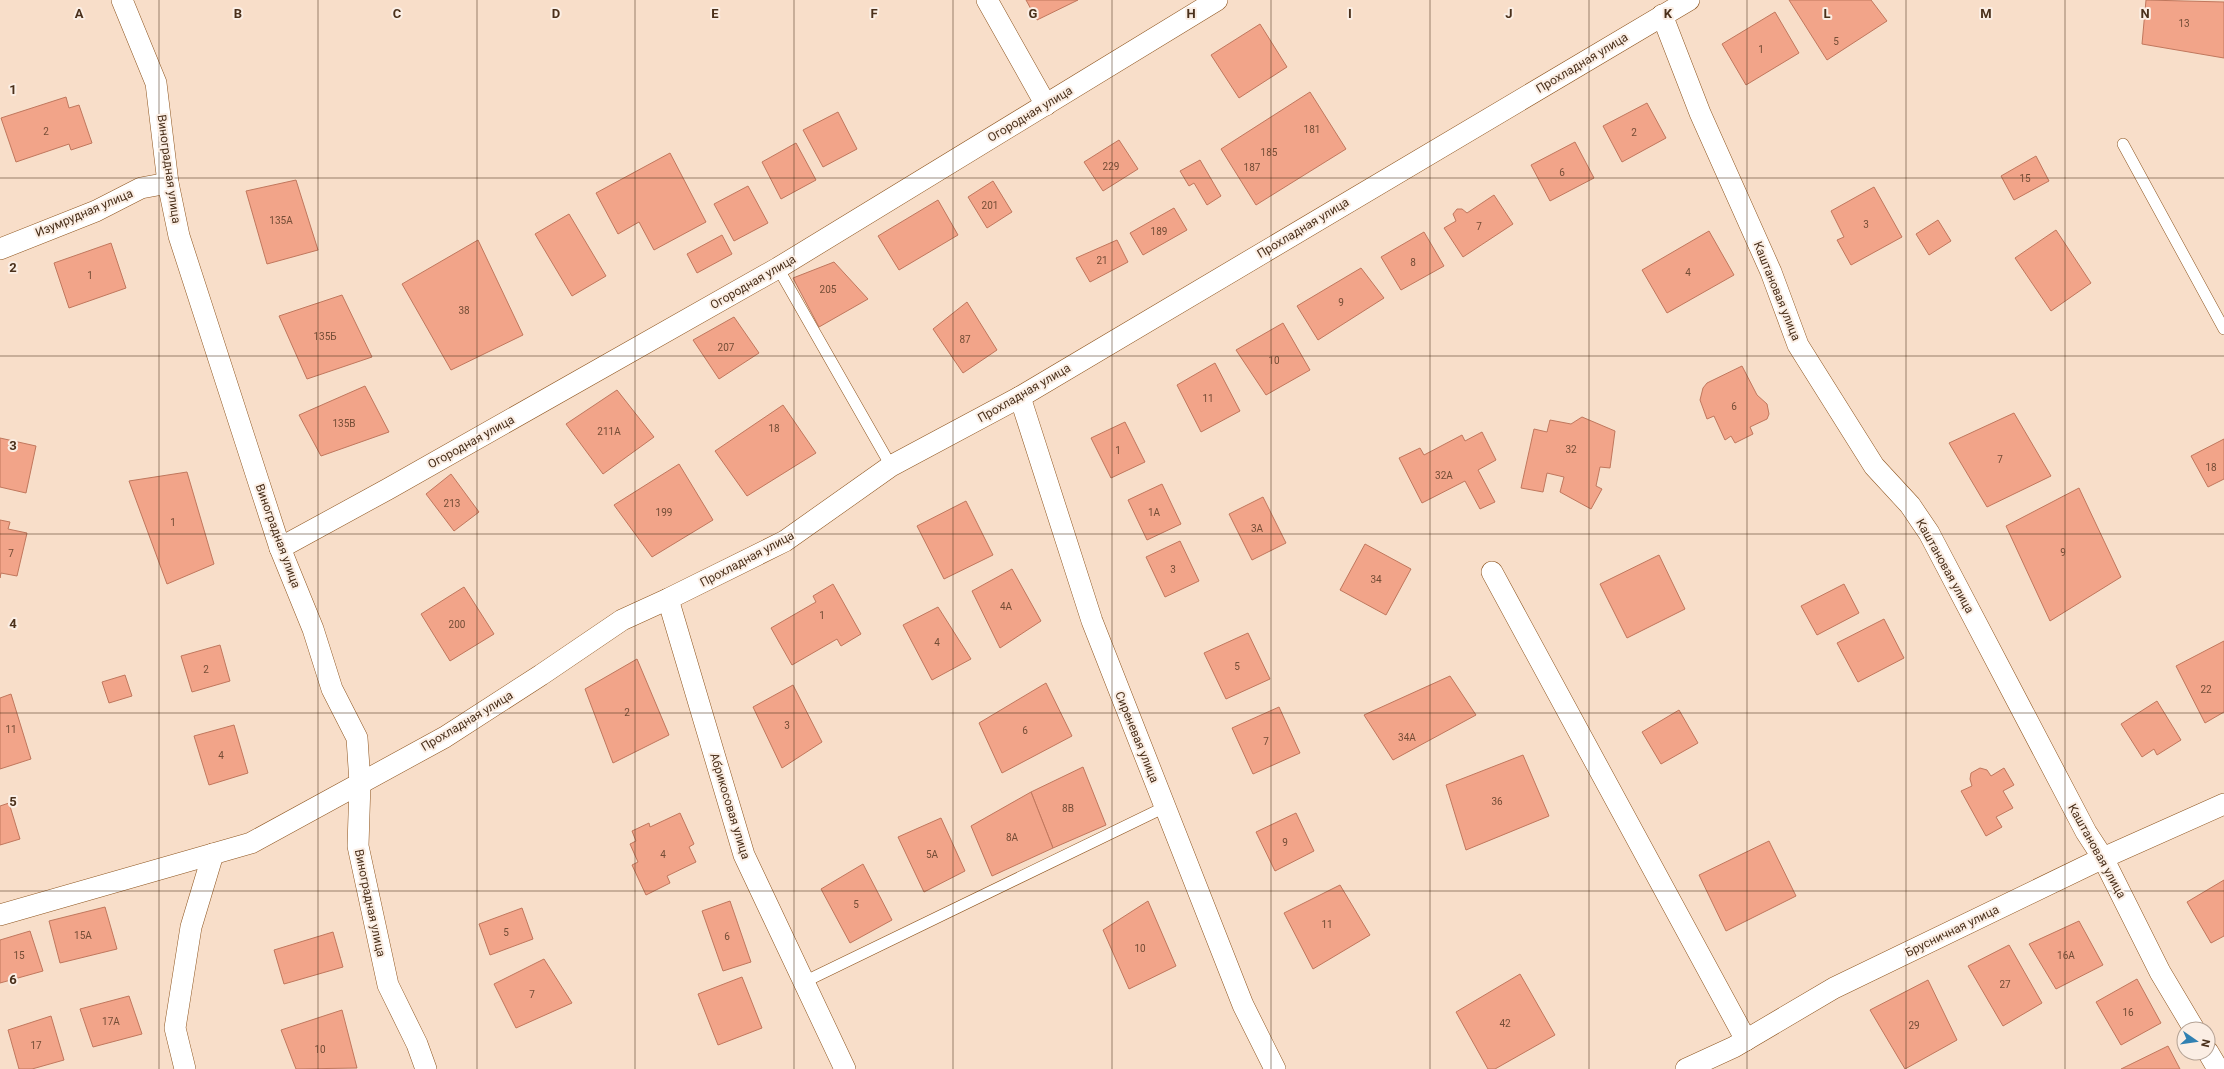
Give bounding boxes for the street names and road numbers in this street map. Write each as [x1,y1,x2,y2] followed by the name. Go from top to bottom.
[1534,30,1630,96] street label: Прохладная улица
[985,83,1075,145] street label: Огородная улица
[154,114,184,224] street label: Виноградная улица
[33,186,135,240] street label: Изумрудная улица
[1255,195,1351,261] street label: Прохладная улица
[1751,239,1803,343] street label: Каштановая улица
[708,252,798,312] street label: Огородная улица
[975,361,1073,425] street label: Прохладная улица
[425,413,517,471] street label: Огородная улица
[253,482,303,590] street label: Виноградная улица
[1913,516,1977,616] street label: Каштановая улица
[698,528,796,590] street label: Прохладная улица
[419,688,515,754] street label: Прохладная улица
[1112,689,1162,785] street label: Сиреневая улица
[707,751,753,861] street label: Абрикосовая улица
[2065,801,2129,901] street label: Каштановая улица
[352,848,388,958] street label: Виноградная улица
[1903,902,2001,960] street label: Брусничная улица

